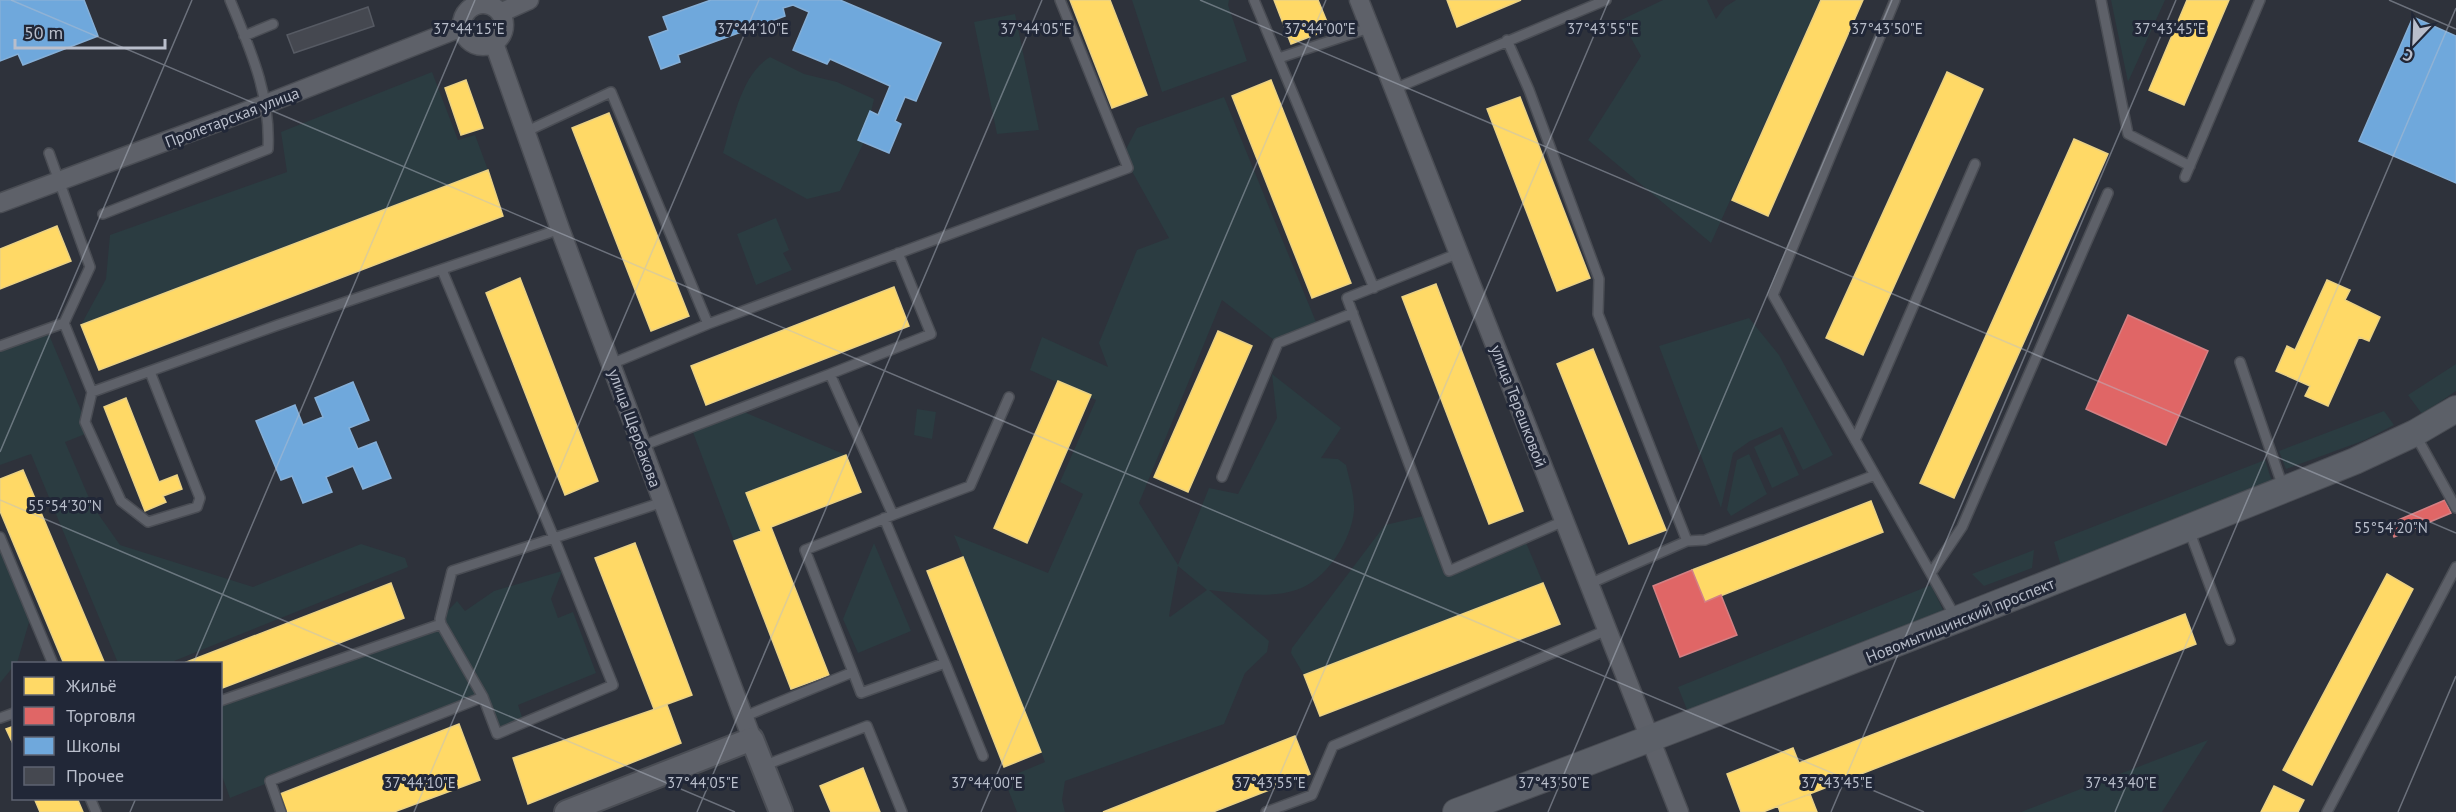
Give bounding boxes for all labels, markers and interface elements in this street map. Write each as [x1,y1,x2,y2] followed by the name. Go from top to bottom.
[15,12,165,50] scale bar
[2384,12,2444,72] north arrow
[433,19,505,38] text: 37°44'15"E
[717,19,789,38] text: 37°44'10"E
[1000,19,1072,38] text: 37°44'05"E
[1284,19,1356,38] text: 37°44'00"E
[1567,19,1639,38] text: 37°43'55"E
[1851,19,1923,38] text: 37°43'50"E
[2134,19,2206,38] text: 37°43'45"E
[24,21,63,44] text: 50 m
[2400,45,2416,67] text: С
[162,82,302,152] street label: Пролетарская улица
[1486,342,1552,470] street label: улица Терешковой
[604,366,666,490] street label: улица Щербакова
[28,496,102,515] text: 55°54'30"N
[2354,518,2428,537] text: 55°54'20"N
[1863,573,2058,667] street label: Новомытищинский проспект
[12,662,222,800] legend
[65,674,117,697] text: Жильё
[66,704,136,727] text: Торговля
[66,734,121,757] text: Школы
[66,764,124,787] text: Прочее
[384,773,456,792] text: 37°44'10"E
[667,773,739,792] text: 37°44'05"E
[951,773,1023,792] text: 37°44'00"E
[1234,773,1306,792] text: 37°43'55"E
[1518,773,1590,792] text: 37°43'50"E
[1801,773,1873,792] text: 37°43'45"E
[2085,773,2157,792] text: 37°43'40"E

